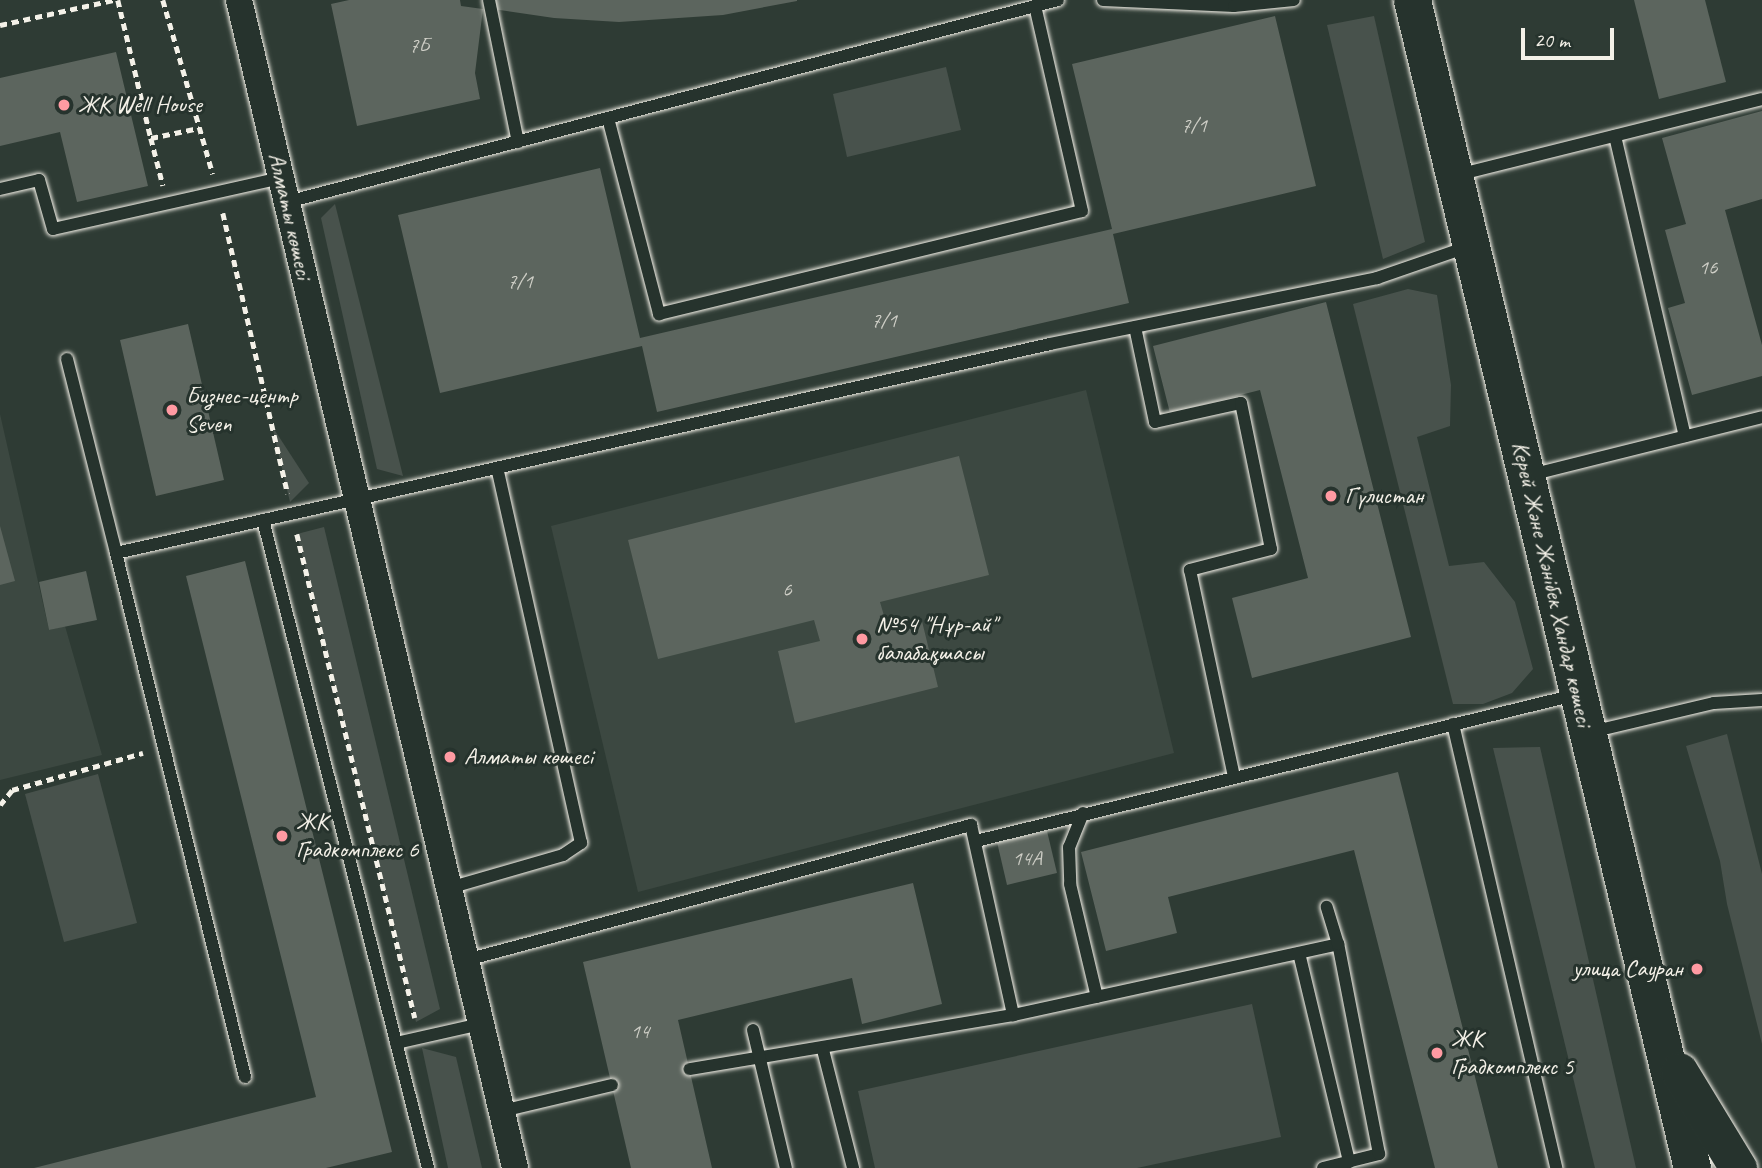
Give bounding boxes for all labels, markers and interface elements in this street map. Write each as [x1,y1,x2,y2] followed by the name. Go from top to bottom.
[1524,14,1617,58] scale bar
[1534,27,1570,53] text: 20 m
[409,32,429,58] house number: 7Б
[78,91,202,119] place label: ЖК Well House
[56,97,72,113] marker: ЖК Well House
[1181,112,1207,138] house number: 7/1
[261,150,319,282] street label: Алматы көшесі
[1699,254,1717,280] house number: 16
[507,268,533,294] house number: 7/1
[871,307,897,333] house number: 7/1
[186,382,298,438] place label: Бизнес-центр Seven
[164,402,180,418] marker: Бизнес-центр Seven
[1505,439,1599,729] street label: Керей Және Жәнібек Хандар көшесі
[1345,482,1424,510] place label: Гүлистан
[1323,488,1339,504] marker: Гүлистан
[782,576,792,602] house number: 6
[876,611,996,667] place label: №54 "Нұр-ай" балабақшасы
[854,631,870,647] marker: №54 "Нұр-ай" балабақшасы
[464,743,593,771] place label: Алматы көшесі
[442,749,458,765] marker: Алматы көшесі
[296,808,419,864] place label: ЖК Градкомплекс 6
[274,828,290,844] marker: ЖК Градкомплекс 6
[1012,845,1042,871] house number: 14А
[1573,955,1683,983] place label: улица Сауран
[1689,961,1705,977] marker: улица Сауран
[631,1018,649,1044] house number: 14
[1451,1025,1574,1081] place label: ЖК Градкомплекс 5
[1429,1045,1445,1061] marker: ЖК Градкомплекс 5

